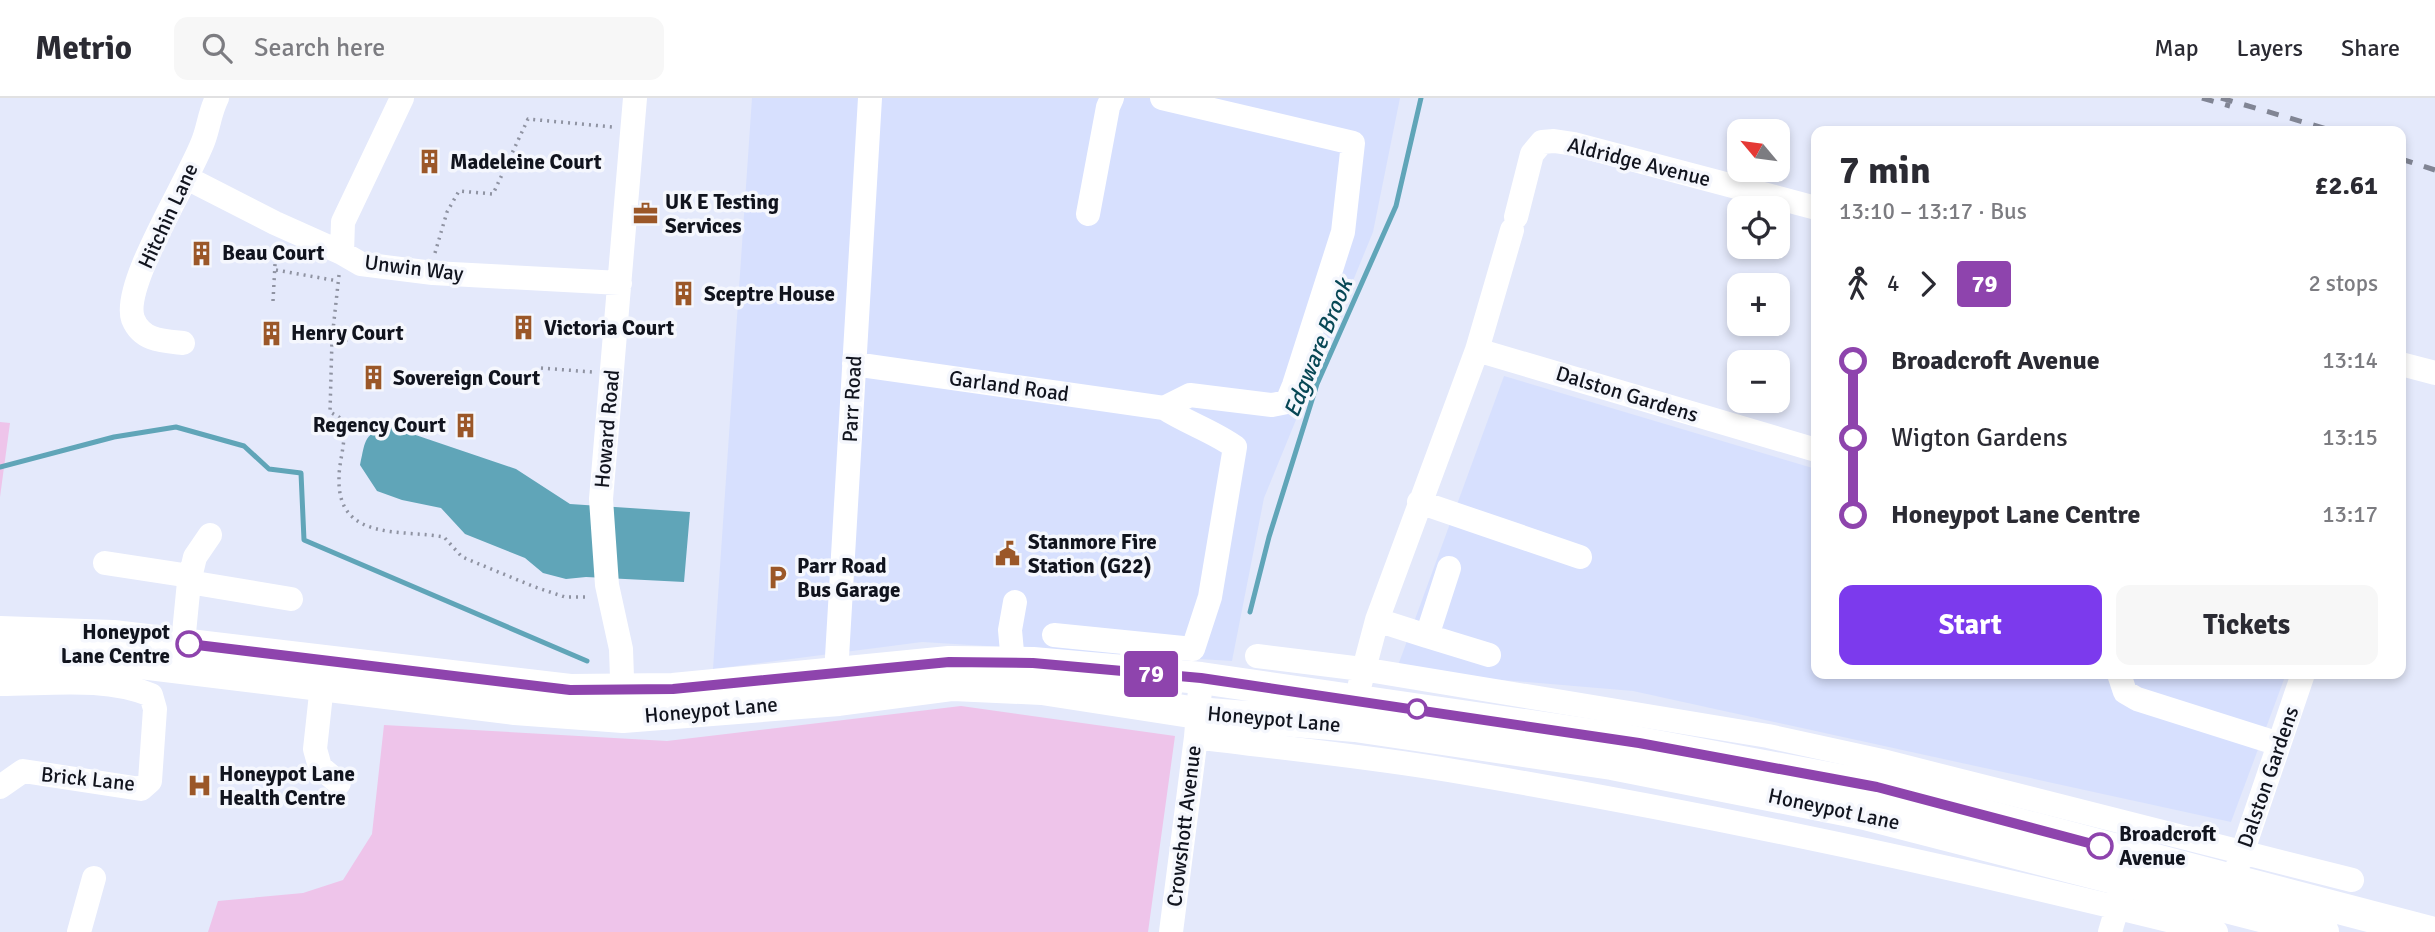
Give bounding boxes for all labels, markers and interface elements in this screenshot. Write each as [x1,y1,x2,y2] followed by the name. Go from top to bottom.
[174,17,664,80] search box
[35,28,132,69] text: Metrio
[198,29,236,67] icon: search
[254,32,385,64] text: Search here
[2154,33,2199,63] text: Map
[2237,33,2303,63] text: Layers
[2341,33,2400,63] text: Share
[1727,119,1790,182] north arrow
[1727,119,1790,413] map controls
[1565,132,1713,192] street label: Aldridge Avenue
[1839,147,1931,194] text: 7 min
[416,148,444,176] building icon: Madeleine Court
[450,149,602,175] place label: Madeleine Court
[132,159,204,273] street label: Hitchin Lane
[2314,170,2378,202] text: £2.61
[665,189,779,239] place label: UK E Testing Services
[1727,196,1790,259] button: locate
[1839,197,2027,226] text: 13:10 – 13:17 · Bus
[631,200,659,228] office icon: UK E Testing Services
[188,239,216,267] building icon: Beau Court
[222,240,325,266] place label: Beau Court
[363,249,465,287] street label: Unwin Way
[1839,265,1877,303] icon: walk
[1909,265,1947,303] icon: forward
[1887,269,1899,298] text: 4
[1971,269,1997,299] text: 79
[2308,269,2378,298] text: 2 stops
[1277,272,1360,421] water label: Edgware Brook
[1727,273,1790,336] button: +
[670,280,698,308] building icon: Sceptre House
[704,281,835,307] place label: Sceptre House
[510,314,538,342] building icon: Victoria Court
[544,315,674,341] place label: Victoria Court
[257,319,285,347] building icon: Henry Court
[291,320,404,346] place label: Henry Court
[1891,345,2100,377] text: Broadcroft Avenue
[2322,346,2378,375] text: 13:14
[1727,350,1790,413] button: −
[837,355,867,443] street label: Parr Road
[1553,360,1701,428] street label: Dalston Gardens
[359,364,387,392] building icon: Sovereign Court
[393,365,540,391] place label: Sovereign Court
[947,365,1071,407] street label: Garland Road
[589,369,625,489] street label: Howard Road
[452,411,480,439] building icon: Regency Court
[313,412,446,438] place label: Regency Court
[1891,422,2068,454] text: Wigton Gardens
[2322,423,2378,452] text: 13:15
[1891,499,2140,531] text: Honeypot Lane Centre
[2322,500,2378,529] text: 13:17
[1028,529,1157,579] place label: Stanmore Fire Station (G22)
[994,540,1022,568] public building icon: Stanmore Fire Station (G22)
[797,553,900,603] place label: Parr Road Bus Garage
[763,564,791,592] parking icon: Parr Road Bus Garage
[1839,585,2102,665] button: Start
[2116,585,2378,665] button: Tickets
[61,619,170,669] place label: Honeypot Lane Centre
[176,631,202,657] marker: Honeypot Lane Centre
[1120,651,1182,697] line badge: 79
[1138,659,1164,689] text: 79
[643,691,779,729] street label: Honeypot Lane
[1407,699,1427,719] unlabelled marker
[1206,700,1342,738] street label: Honeypot Lane
[2232,703,2304,851] street label: Dalston Gardens
[1161,744,1207,908] street label: Crowshott Avenue
[40,761,136,797] street label: Brick Lane
[219,761,355,811] place label: Honeypot Lane Health Centre
[185,772,213,800] hospital icon: Honeypot Lane Health Centre
[1766,782,1902,836] street label: Honeypot Lane
[2119,821,2217,871] place label: Broadcroft Avenue
[2087,833,2113,859] marker: Broadcroft Avenue

